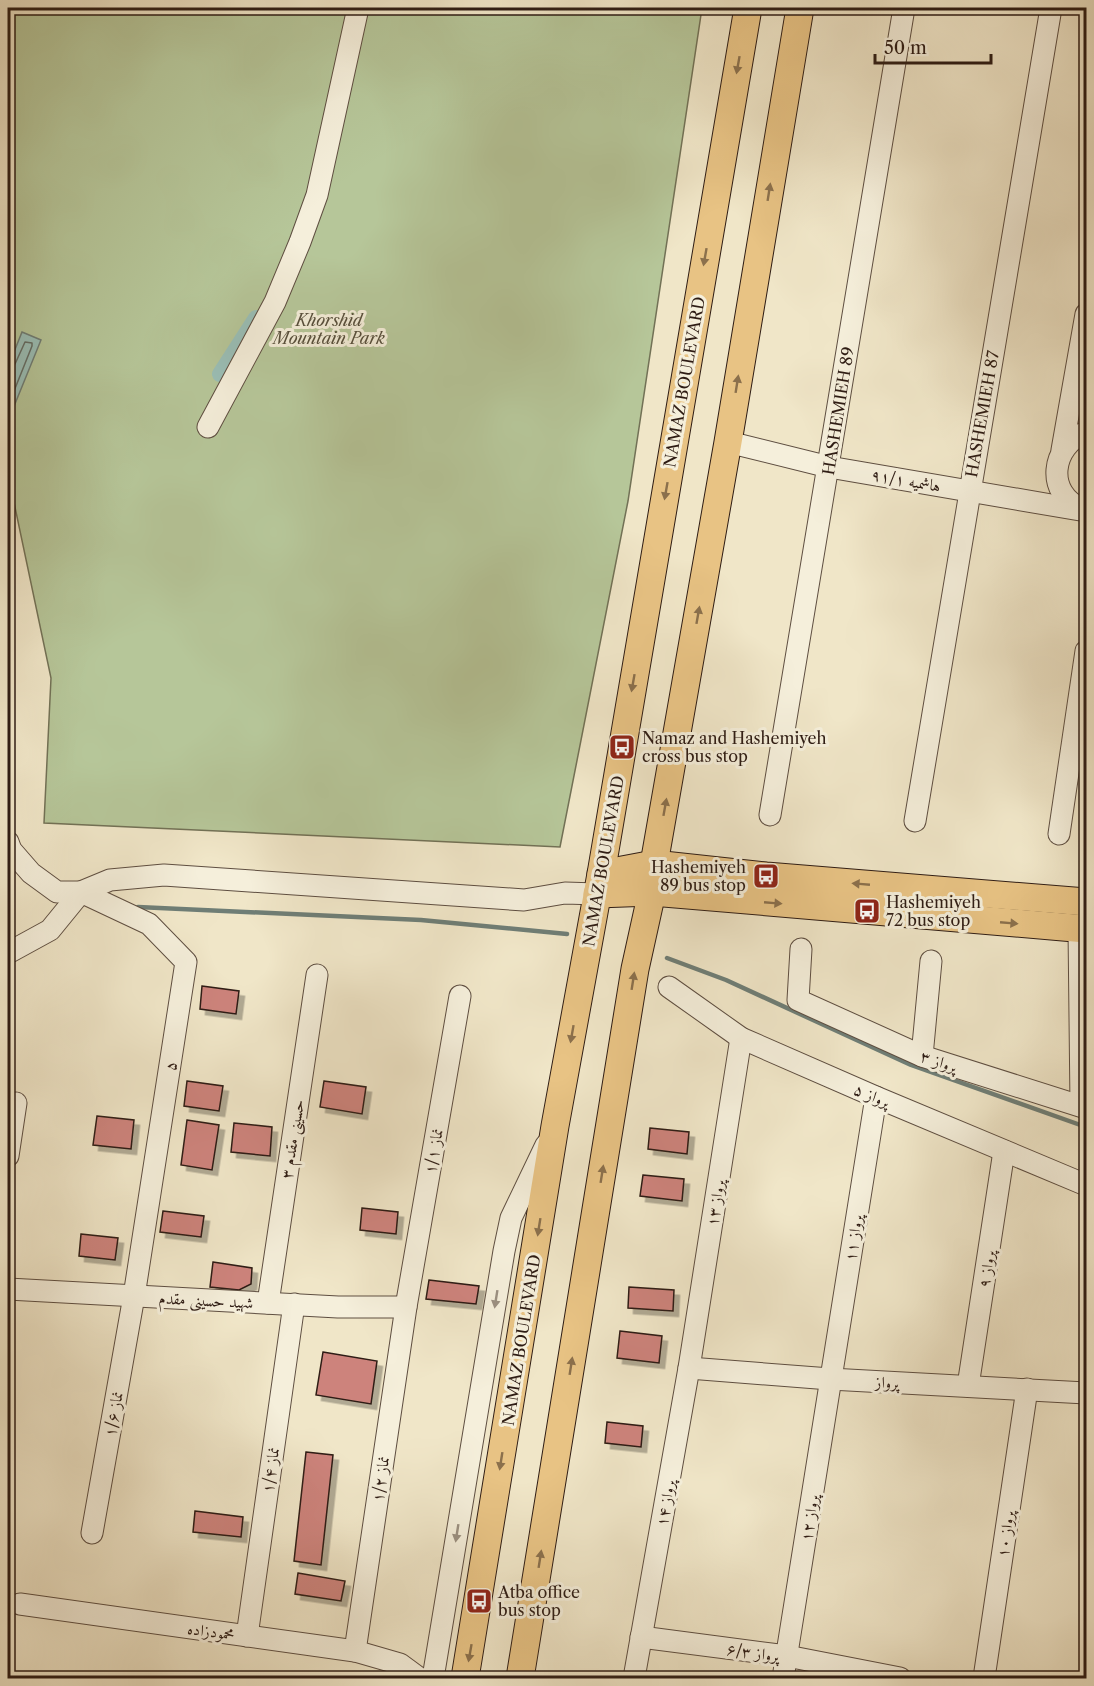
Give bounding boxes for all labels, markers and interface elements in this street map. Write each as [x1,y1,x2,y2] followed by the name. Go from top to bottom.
[875,27,990,65] scale bar
[884,37,927,59] text: 50 m
[733,56,742,75] one-way arrow
[765,182,774,201] one-way arrow
[701,248,710,267] one-way arrow
[659,295,709,469] street label: NAMAZ BOULEVARD
[271,310,385,348] park label: Khorshid Mountain Park
[818,345,858,477] street label: HASHEMIEH 89
[961,349,1003,479] street label: HASHEMIEH 87
[733,374,742,393] one-way arrow
[870,464,942,496] street label: هاشمیه ۹۱/۱
[661,482,670,501] one-way arrow
[694,605,703,624] one-way arrow
[628,674,637,693] one-way arrow
[642,728,827,766] place label: Namaz and Hashemiyeh cross bus stop
[607,732,637,762] bus stop icon: Namaz and Hashemiyeh cross bus stop
[578,774,628,948] street label: NAMAZ BOULEVARD
[660,797,669,816] one-way arrow
[651,857,746,895] place label: Hashemiyeh 89 bus stop
[751,861,781,891] bus stop icon: Hashemiyeh 89 bus stop
[851,879,870,889] one-way arrow
[886,892,981,930] place label: Hashemiyeh 72 bus stop
[852,896,882,926] bus stop icon: Hashemiyeh 72 bus stop
[763,898,782,908] one-way arrow
[999,918,1018,928] one-way arrow
[628,971,637,990] one-way arrow
[567,1025,576,1044] one-way arrow
[918,1045,962,1078] street label: پرواز ۳
[159,1060,181,1072] street label: ۵
[850,1078,895,1113] street label: پرواز ۵
[276,1098,313,1181] street label: حسینی مقدم ۳
[419,1127,447,1175] street label: نماز ۱/۱
[597,1164,606,1183] one-way arrow
[701,1176,730,1228] street label: پرواز ۱۳
[839,1211,868,1263] street label: پرواز ۱۱
[534,1217,543,1236] one-way arrow
[973,1247,1000,1289] street label: پرواز ۹
[498,1253,544,1427] street label: NAMAZ BOULEVARD
[158,1288,254,1317] street label: شهید حسینی مقدم
[491,1290,500,1309] one-way arrow
[566,1356,575,1375] one-way arrow
[873,1371,902,1394] street label: پرواز
[99,1390,127,1438] street label: نماز ۱/۶
[257,1446,283,1494] street label: نماز ۱/۴
[497,1451,506,1470] one-way arrow
[367,1455,393,1503] street label: نماز ۱/۲
[651,1476,680,1528] street label: پرواز ۱۴
[795,1491,824,1543] street label: پرواز ۱۲
[992,1507,1019,1559] street label: پرواز ۱۰
[452,1523,461,1542] one-way arrow
[535,1549,544,1568] one-way arrow
[497,1582,580,1620] place label: Atba office bus stop
[464,1586,494,1616] bus stop icon: Atba office bus stop
[186,1618,236,1645] street label: محمودزاده
[725,1638,783,1667] street label: پرواز ۶/۳
[465,1644,474,1663] one-way arrow

